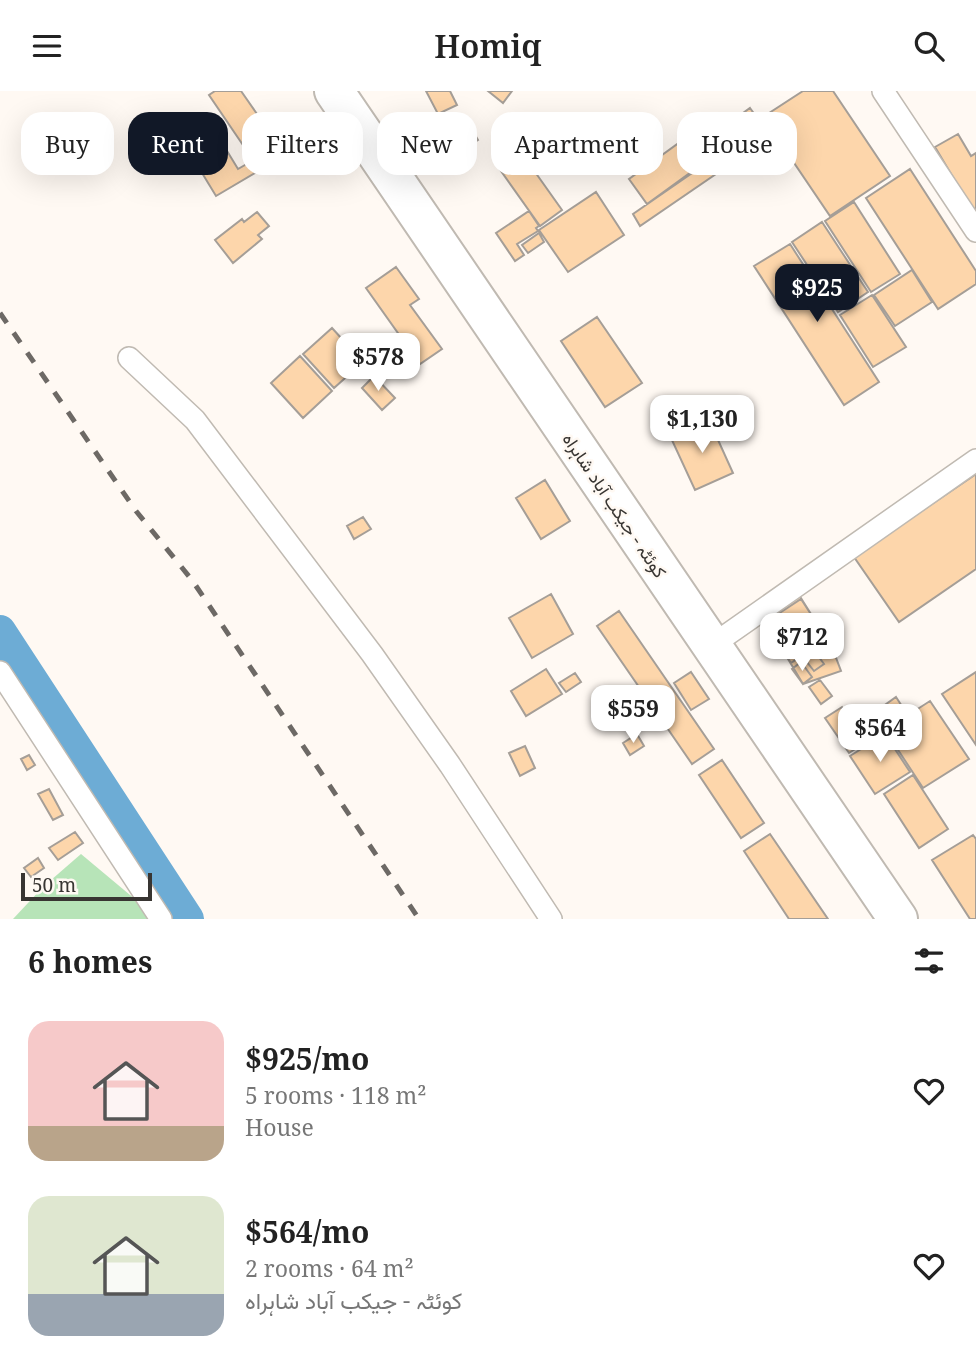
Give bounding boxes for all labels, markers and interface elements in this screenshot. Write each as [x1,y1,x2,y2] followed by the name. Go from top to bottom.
[434,24,542,67] text: Homiq
[28,27,66,65] icon: menu
[910,27,948,65] icon: search
[21,112,114,175] chip: Buy
[128,112,228,175] chip: Rent
[242,112,363,175] chip: Filters
[377,112,477,175] chip: New
[491,112,663,175] chip: Apartment
[677,112,797,175] chip: House
[776,265,858,324] pin: $925
[791,271,843,303] text: $925
[337,334,419,393] pin: $578
[352,340,404,372] text: $578
[645,395,759,455] pin: $1,130
[666,402,738,434] text: $1,130
[557,428,672,583] street label: کوئٹہ - جیکب آباد شاہراہ
[761,613,843,673] pin: $712
[776,620,828,652] text: $712
[592,685,674,745] pin: $559
[607,692,659,724] text: $559
[839,705,921,764] pin: $564
[854,711,906,743] text: $564
[21,870,152,902] scale bar
[32,872,76,898] text: 50 m
[28,941,152,982] text: 6 homes
[910,942,948,980] icon: filters
[245,1038,369,1079] text: $925/mo
[84,1049,168,1133] icon: home
[910,1072,948,1110] icon: heart
[245,1079,427,1111] text: 5 rooms · 118 m²
[245,1111,314,1143] text: House
[245,1211,369,1252] text: $564/mo
[84,1224,168,1308] icon: home
[910,1247,948,1285] icon: heart
[245,1252,414,1284] text: 2 rooms · 64 m²
[245,1284,462,1316] text: کوئٹہ - جیکب آباد شاہراہ

